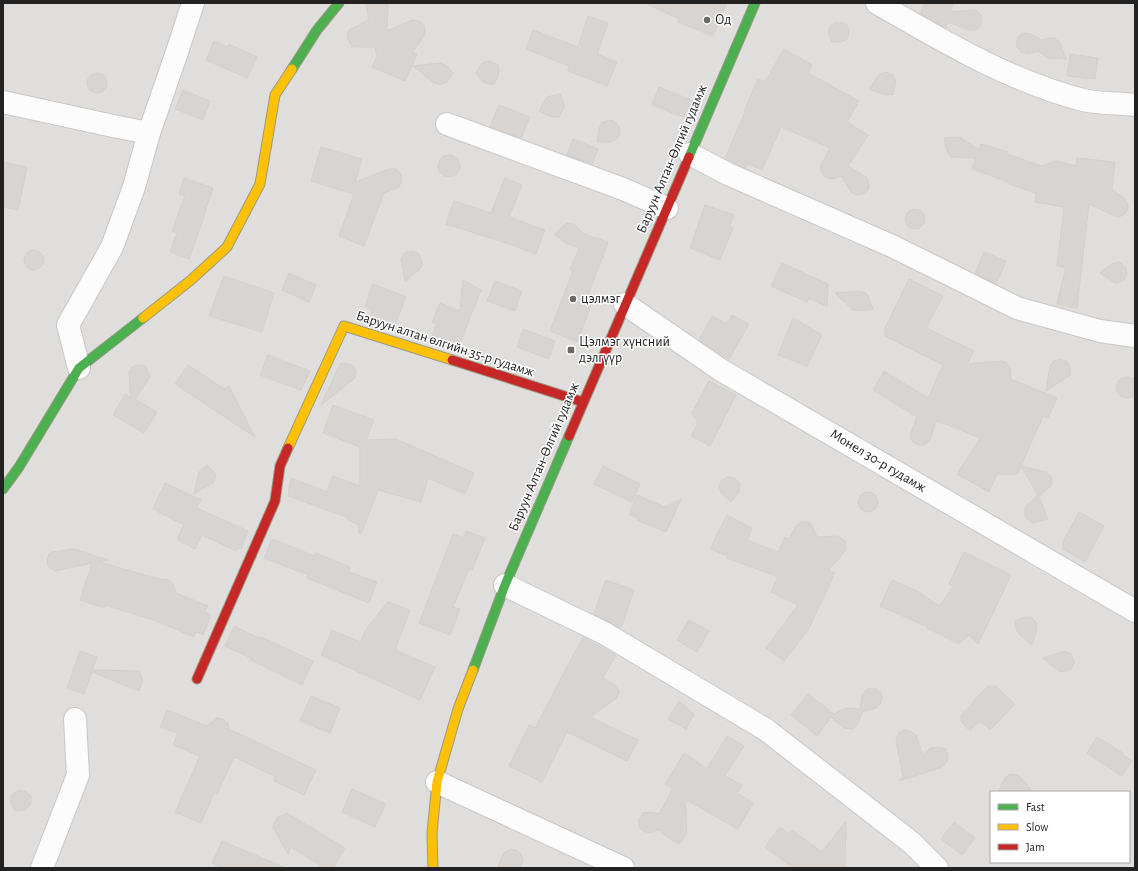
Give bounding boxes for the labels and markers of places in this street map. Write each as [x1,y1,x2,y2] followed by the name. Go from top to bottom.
[715,13,731,27] place label: Од
[702,15,712,25] marker: Од
[581,292,620,306] place label: цэлмэг
[568,294,578,304] marker: цэлмэг
[579,335,670,365] place label: Цэлмэг хүнсний дэлгүүр
[566,345,576,355] marker: Цэлмэг хүнсний дэлгүүр

